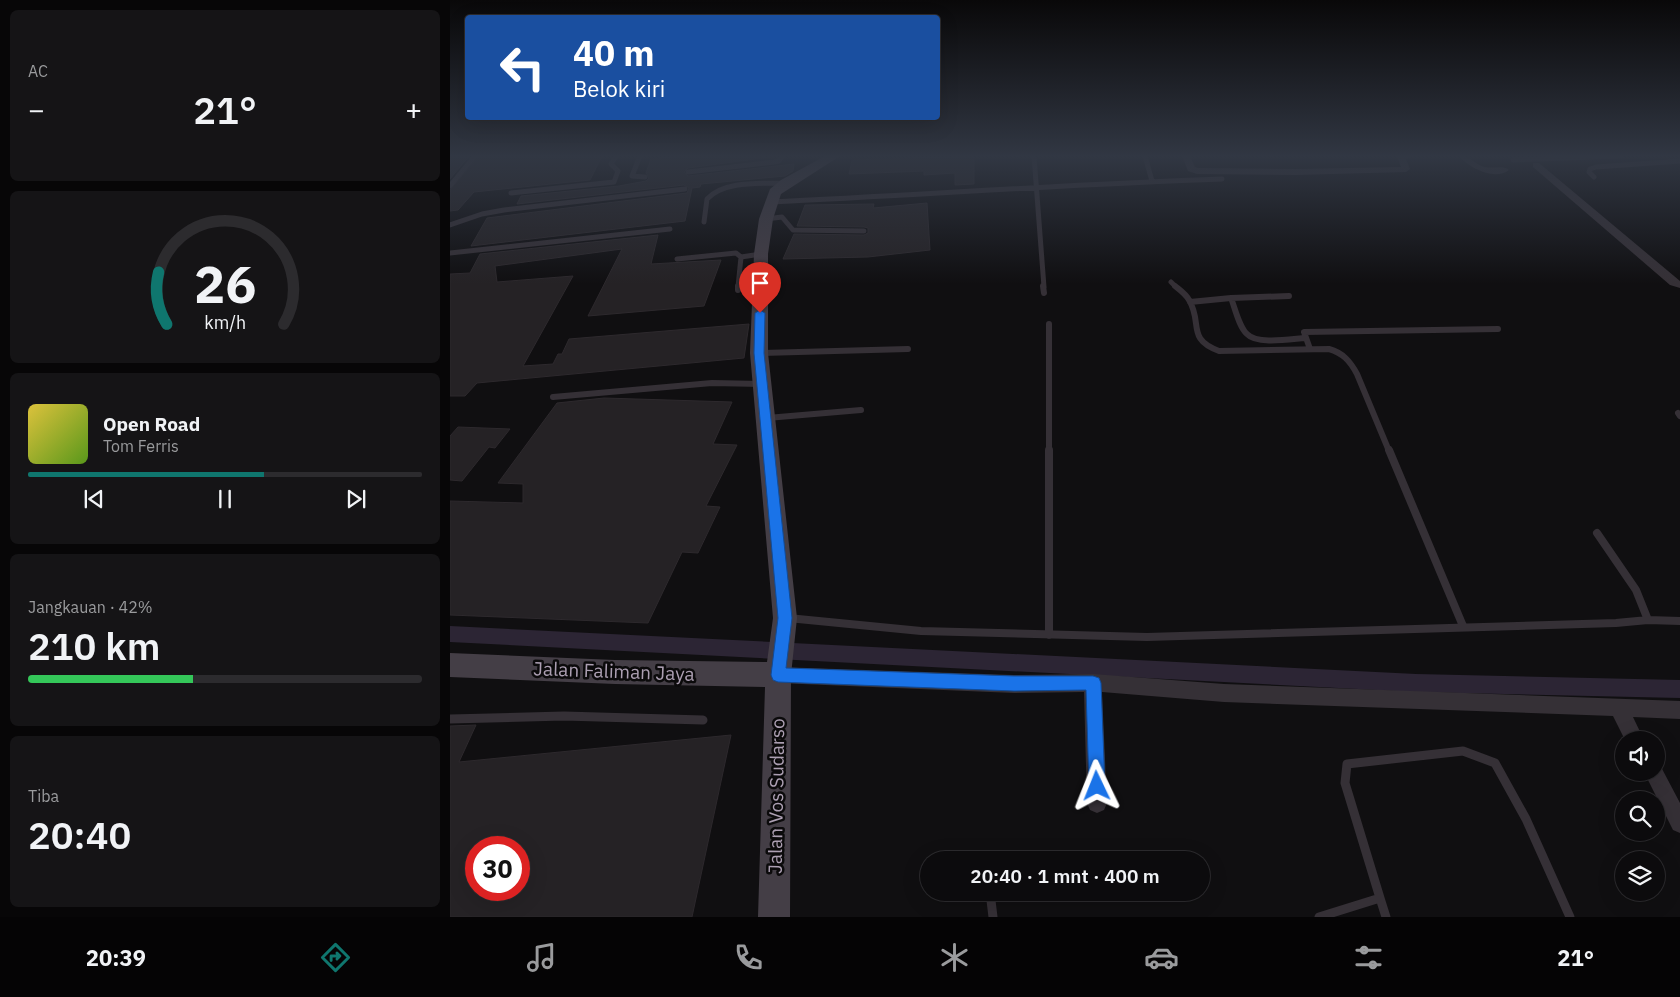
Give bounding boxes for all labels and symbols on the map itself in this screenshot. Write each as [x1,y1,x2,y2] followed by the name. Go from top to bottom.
[739,262,781,313] pin
[533,656,695,686] street label: Jalan Faliman Jaya
[763,718,789,874] street label: Jalan Vos Sudarso
[1070,759,1122,811] position arrow
[465,836,530,901] speed limit sign: 30

